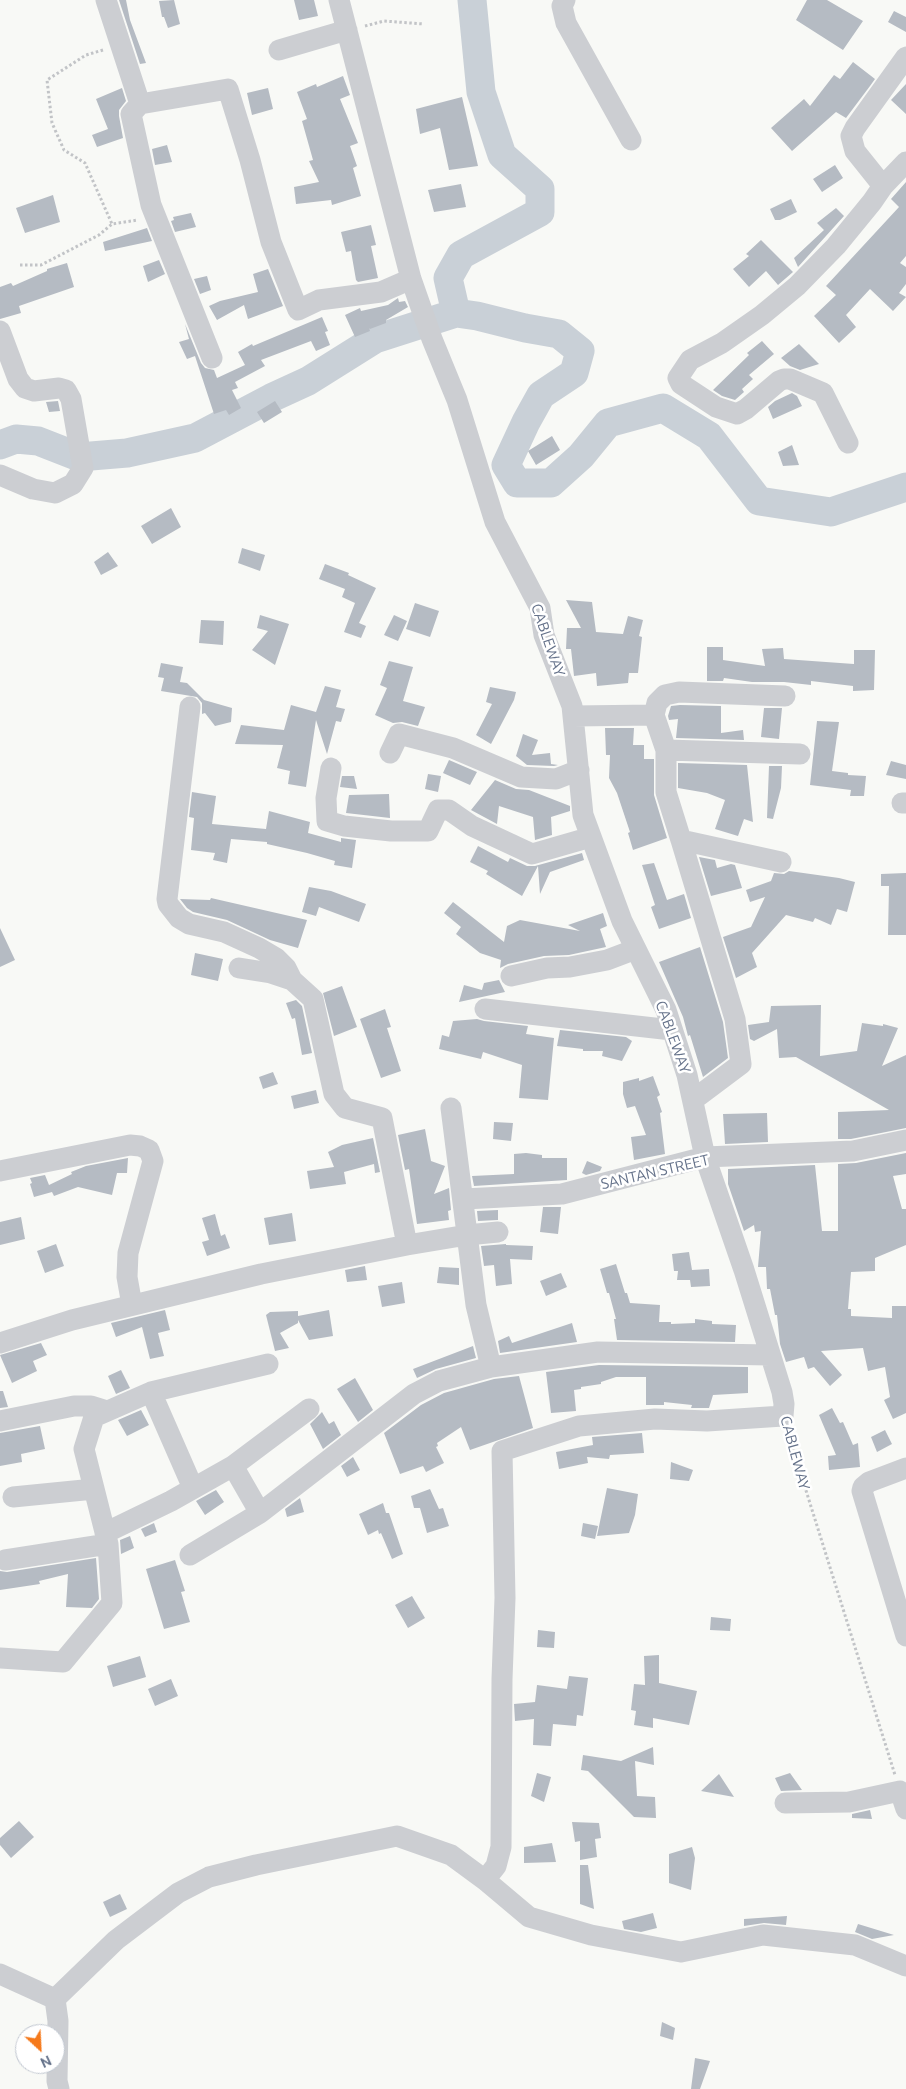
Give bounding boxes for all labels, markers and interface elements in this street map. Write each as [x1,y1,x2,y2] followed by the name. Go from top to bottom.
[527,601,569,679] street label: CABLEWAY
[652,998,694,1076] street label: CABLEWAY
[599,1151,711,1193] street label: SANTAN STREET
[776,1414,814,1492] street label: CABLEWAY
[15,2024,65,2074] north arrow
[38,2052,54,2071] text: N

